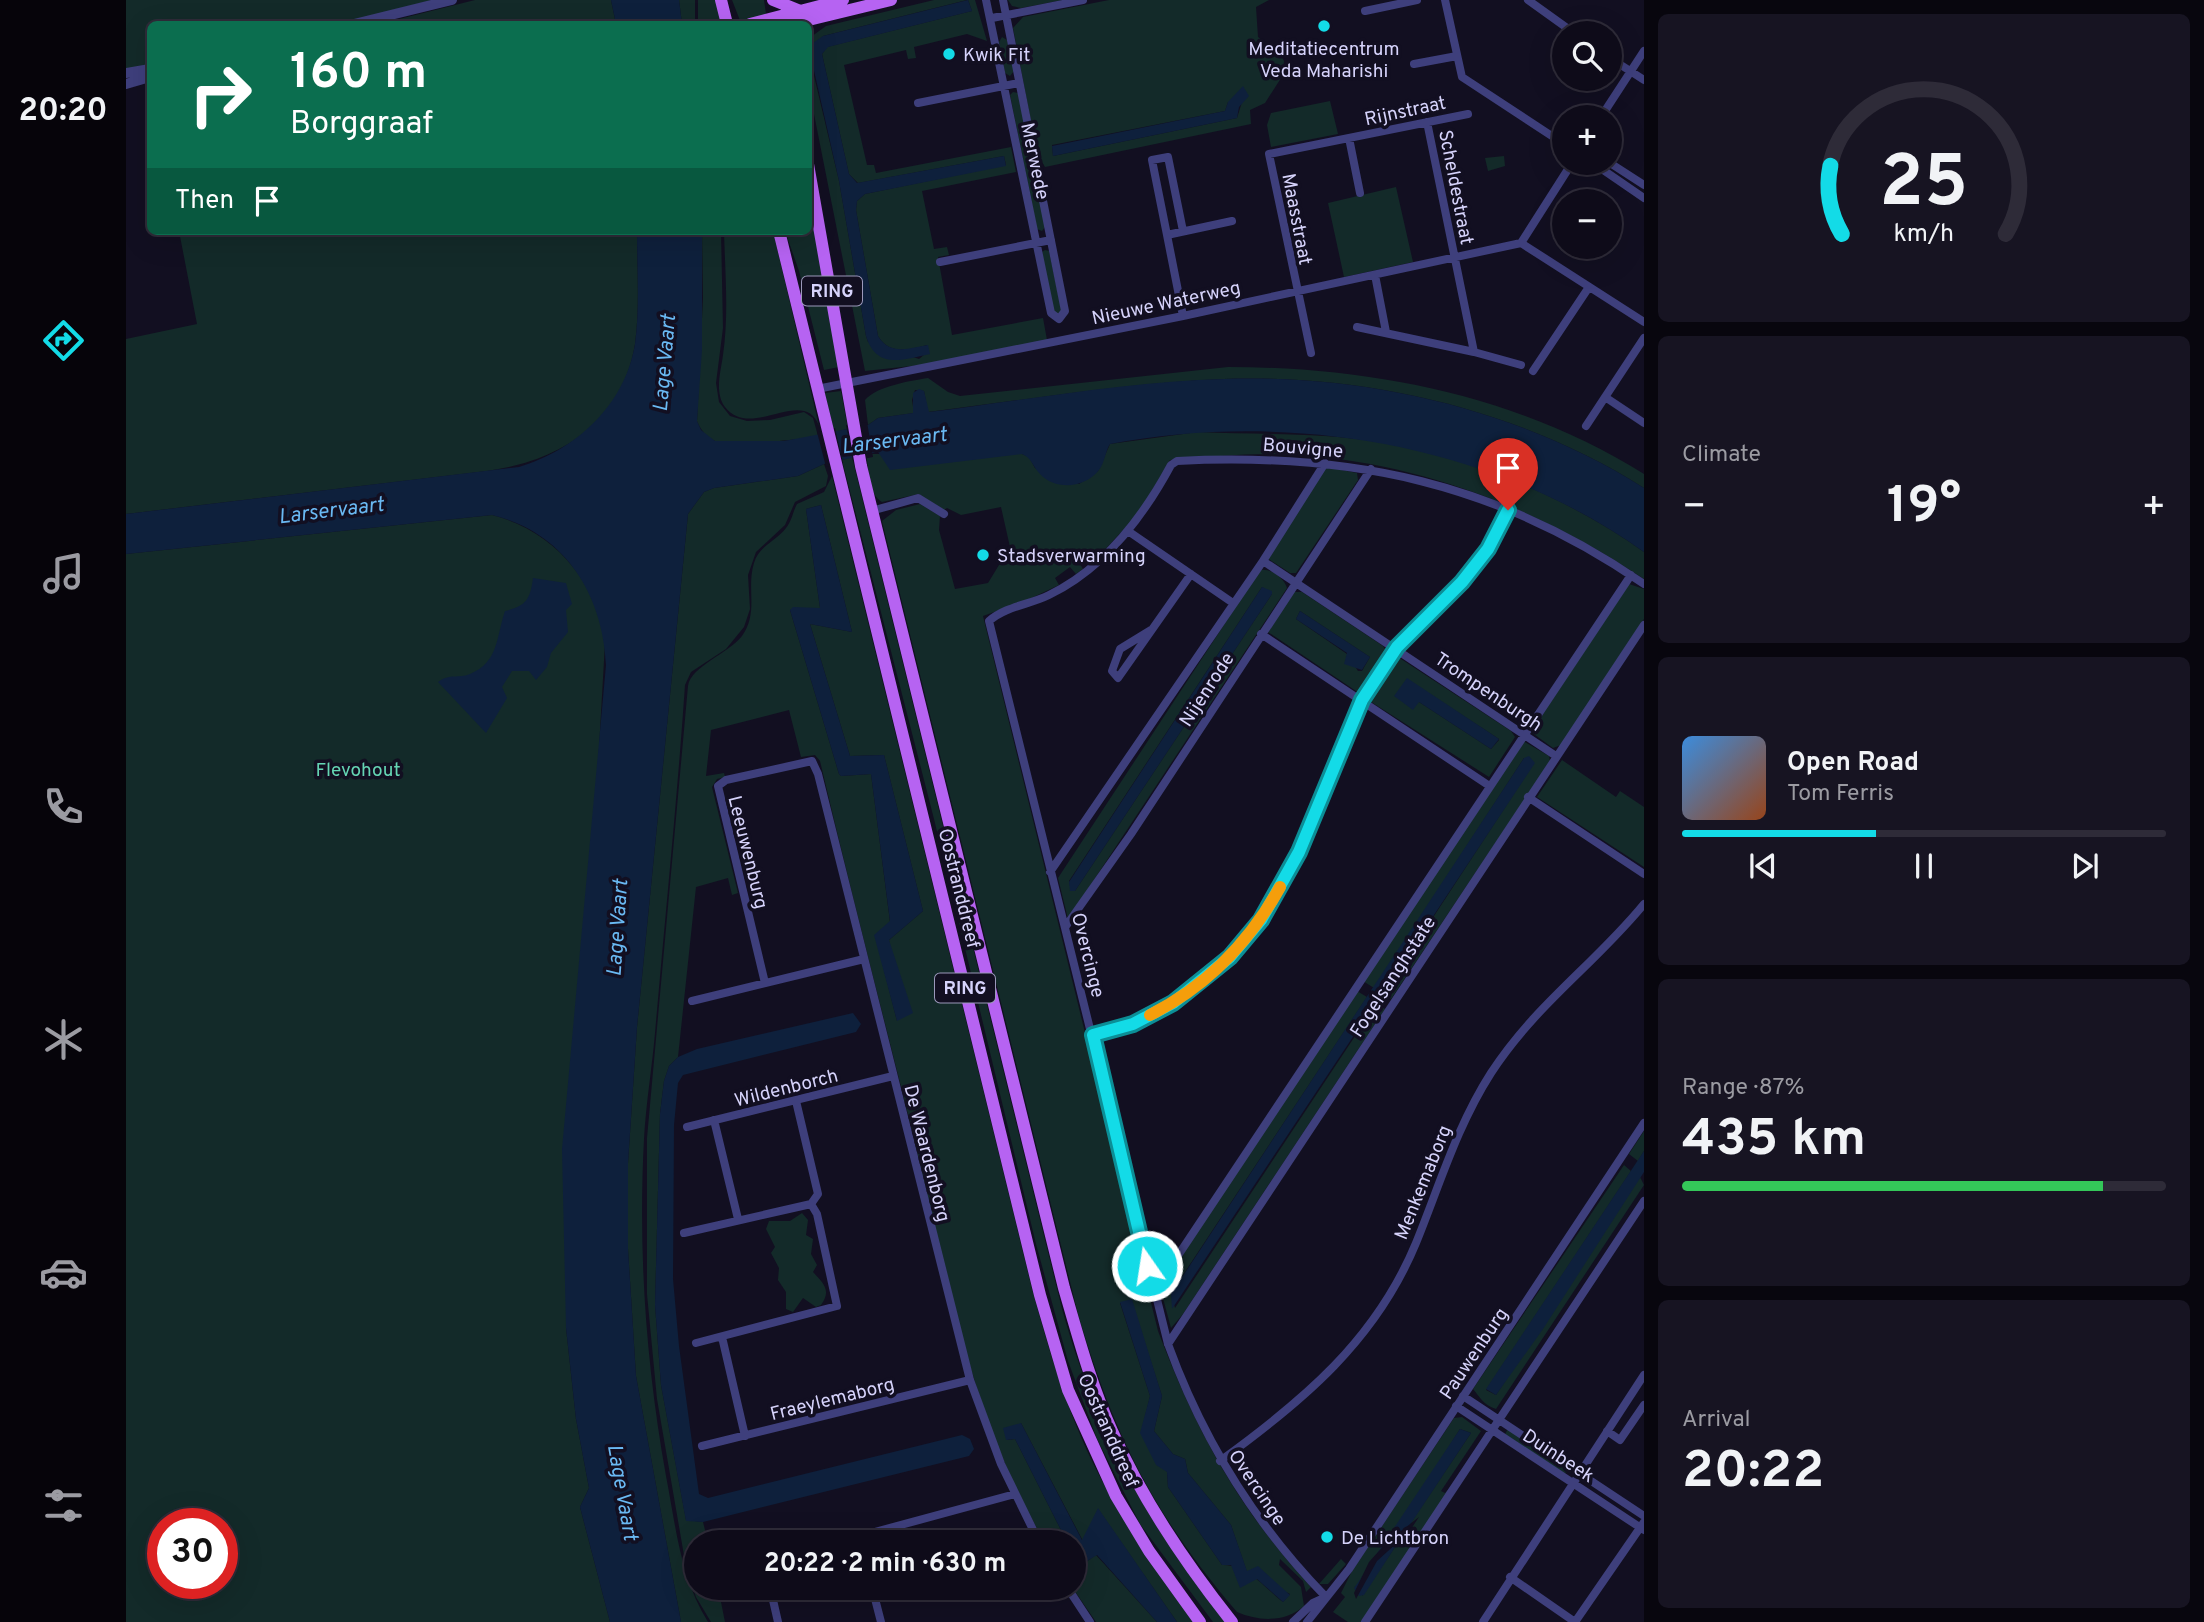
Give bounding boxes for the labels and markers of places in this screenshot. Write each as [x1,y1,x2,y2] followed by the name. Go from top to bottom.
[1316,18,1332,34] marker: Meditatiecentrum Veda Maharishi
[1248,38,1400,84] place label: Meditatiecentrum Veda Maharishi
[963,44,1031,68] place label: Kwik Fit
[941,46,957,62] marker: Kwik Fit
[1478,438,1538,510] pin
[997,545,1146,569] place label: Stadsverwarming
[975,547,991,563] marker: Stadsverwarming
[1341,1527,1449,1551] place label: De Lichtbron
[1319,1529,1335,1545] marker: De Lichtbron

